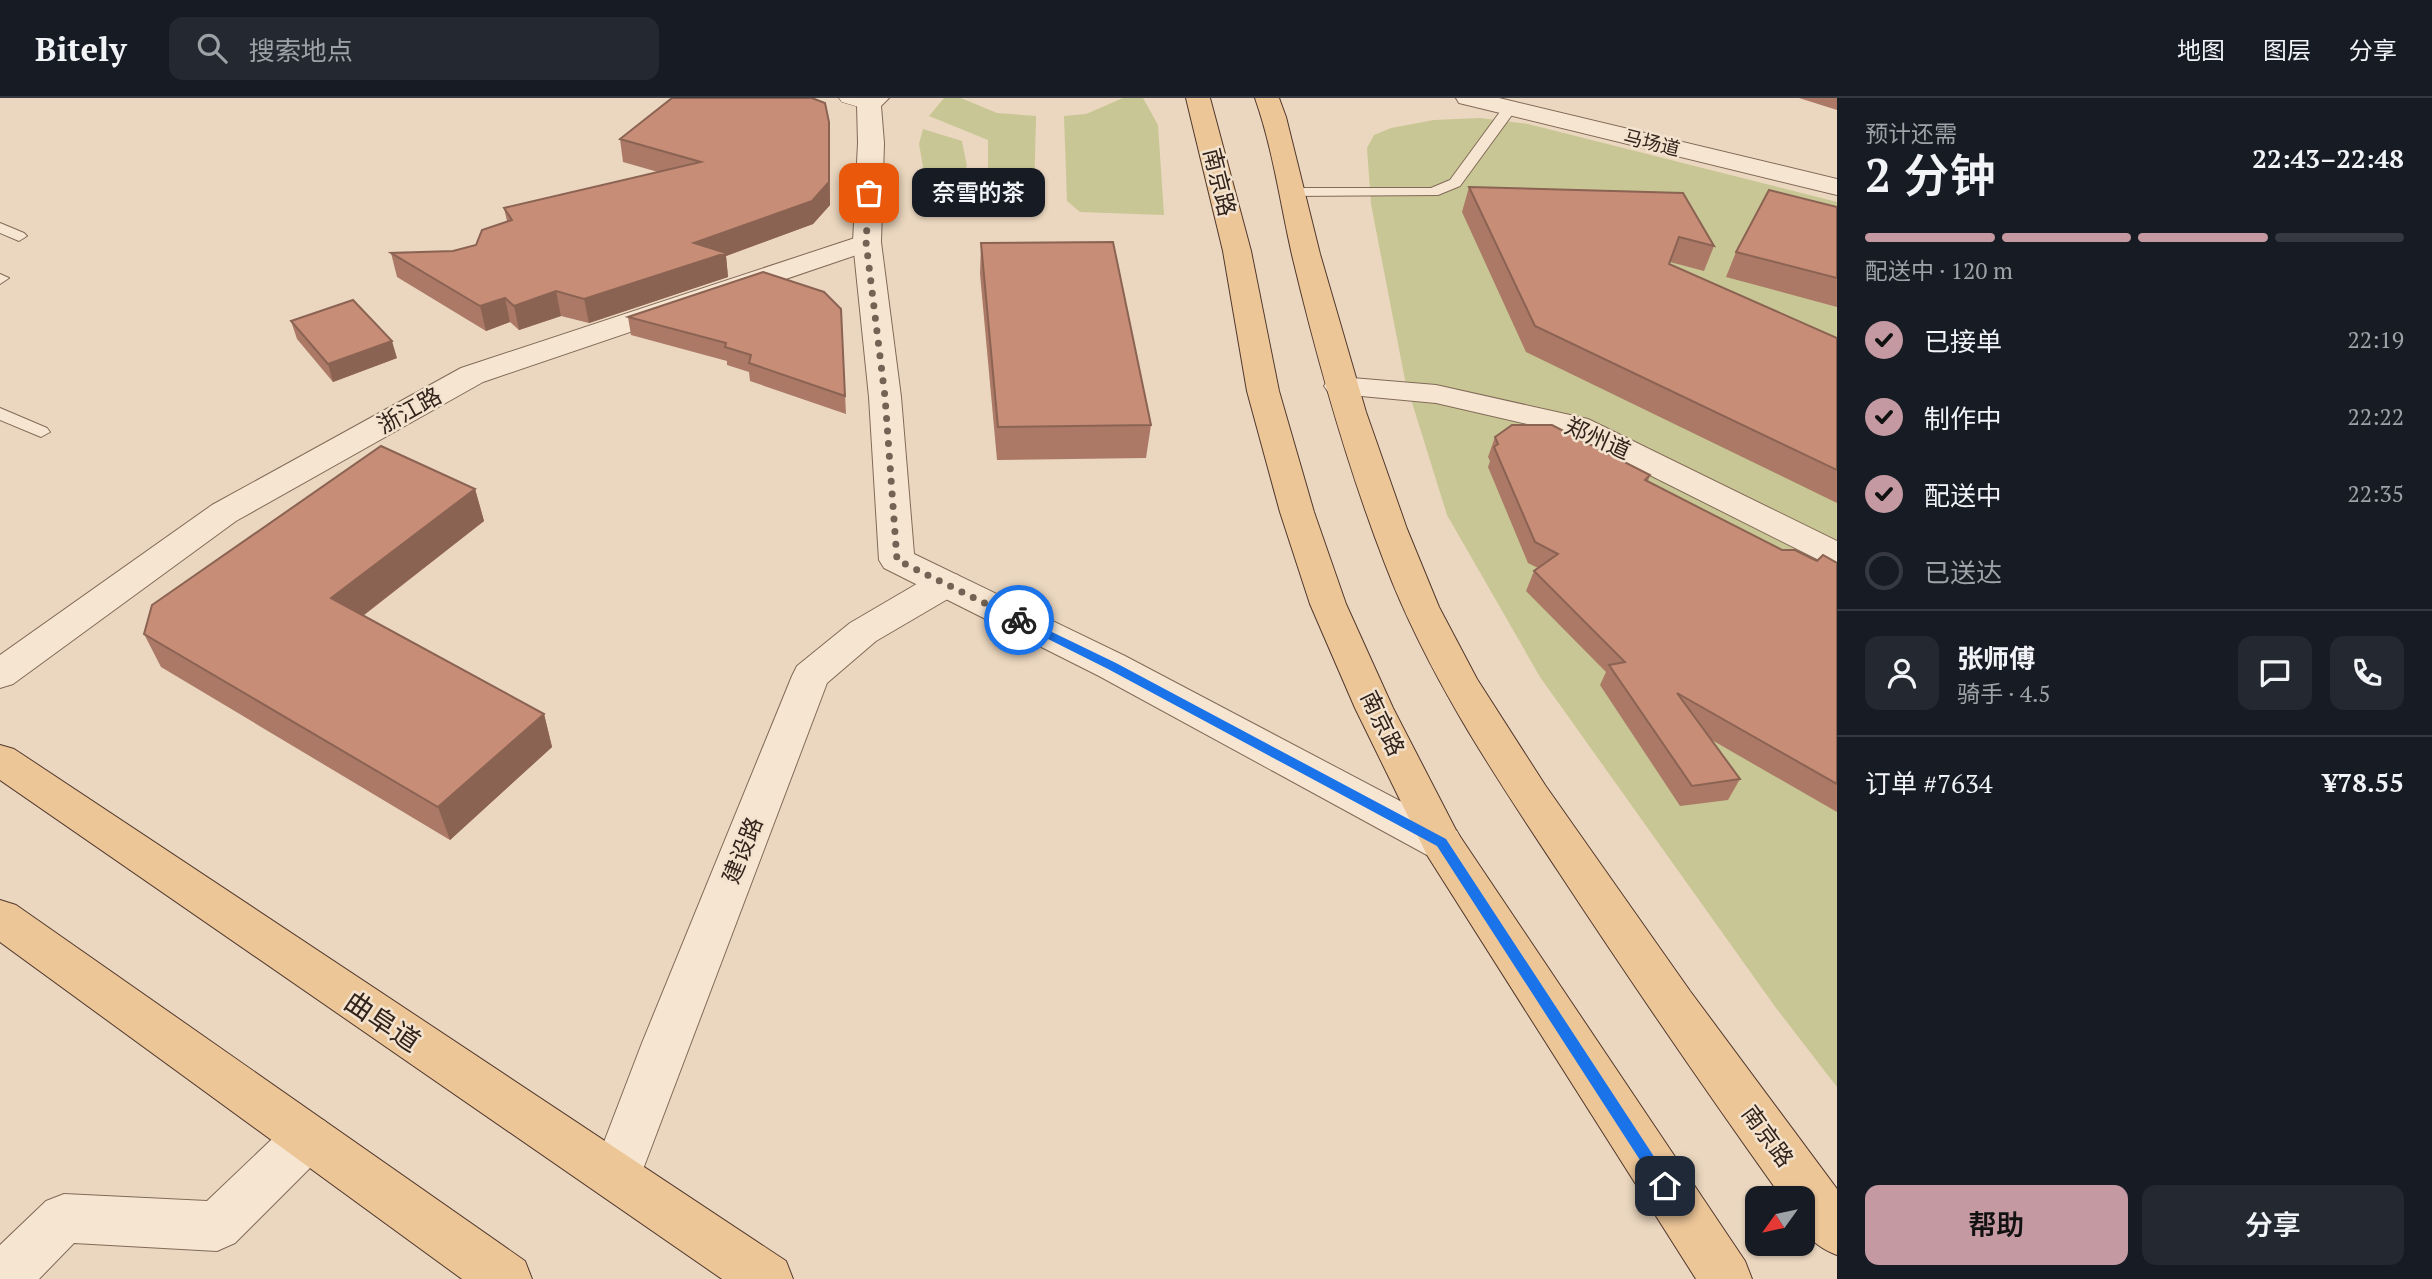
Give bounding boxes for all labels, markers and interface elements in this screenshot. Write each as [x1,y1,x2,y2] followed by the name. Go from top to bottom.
[169,17,659,80] search box
[35,27,127,70] text: Bitely
[193,29,231,67] icon: search
[249,33,353,67] text: 搜索地点
[2177,34,2225,66] text: 地图
[2263,34,2311,66] text: 图层
[2349,34,2397,66] text: 分享
[1865,118,1957,149] text: 预计还需
[1621,123,1683,161] street label: 马场道
[2252,141,2404,175] text: 22:43–22:48
[1865,144,1995,205] text: 2 分钟
[1197,145,1243,219] street label: 南京路
[839,163,899,223] pin
[911,168,1044,217] callout: 奈雪的茶
[850,174,888,212] icon: bag
[933,177,1025,208] text: 奈雪的茶
[1865,255,2013,286] text: 配送中 · 120 m
[1865,321,1903,359] icon: check
[1924,324,2002,358] text: 已接单
[2347,324,2404,355] text: 22:19
[371,380,447,440] street label: 浙江路
[1865,398,1903,436] icon: check
[1924,401,2002,435] text: 制作中
[2347,401,2404,432] text: 22:22
[1560,410,1636,466] street label: 郑州道
[1865,475,1903,513] icon: check
[1924,478,2002,512] text: 配送中
[2347,478,2404,509] text: 22:35
[1924,555,2002,589] text: 已送达
[984,585,1054,655] courier
[1000,601,1038,639] icon: bike
[1865,636,1939,710] button: person
[2238,636,2312,710] button: chat
[2330,636,2404,710] button: phone
[1957,641,2035,675] text: 张师傅
[1957,678,2051,709] text: 骑手 · 4.5
[1354,685,1412,761] street label: 南京路
[2323,765,2404,799] text: ¥78.55
[1865,766,1993,800] text: 订单 #7634
[715,812,769,888] street label: 建设路
[338,982,428,1060] street label: 曲阜道
[1735,1099,1801,1173] street label: 南京路
[1635,1156,1695,1216] pin
[1646,1167,1684,1205] icon: home
[1865,1185,2128,1265] button: 帮助
[2142,1185,2404,1265] button: 分享
[1745,1186,1815,1256] north arrow
[1745,1186,1815,1256] map controls

